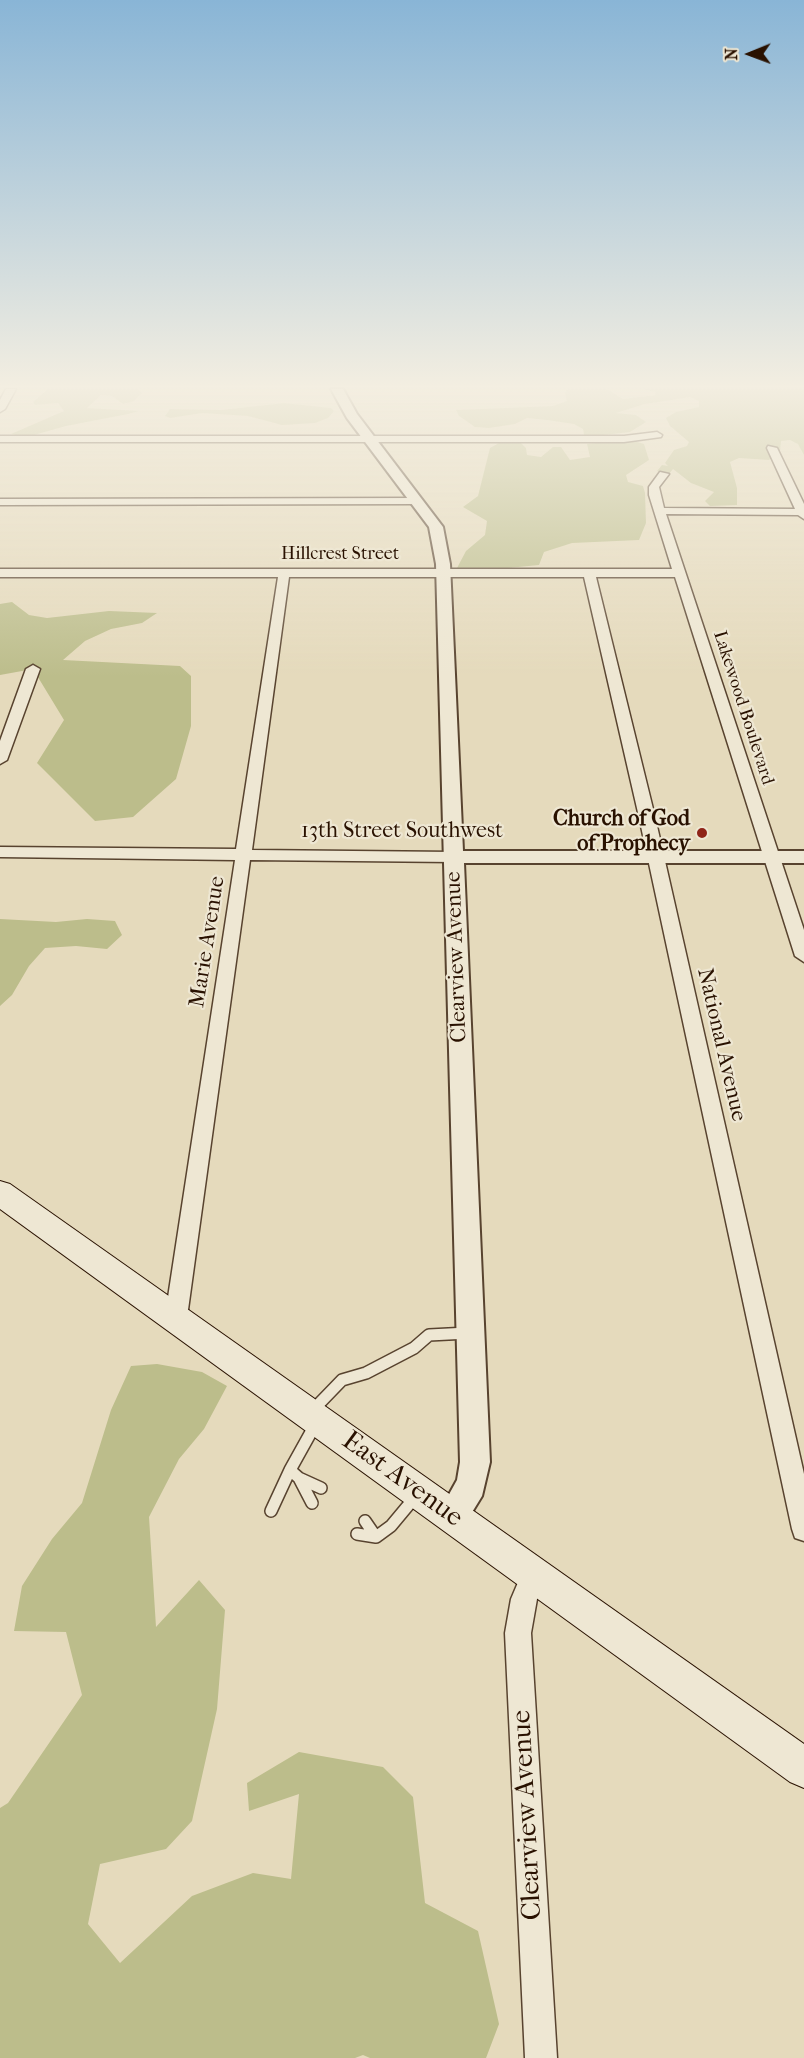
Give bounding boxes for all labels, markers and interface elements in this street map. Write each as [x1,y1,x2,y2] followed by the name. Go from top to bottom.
[720,24,780,84] north arrow
[722,48,741,61] text: N
[281,544,399,566] street label: Hillcrest Street
[708,628,778,788] street label: Lakewood Boulevard
[553,807,690,858] place label: Church of God of Prophecy
[301,819,503,845] street label: 13th Street Southwest
[695,826,709,840] marker: Church of God of Prophecy
[441,871,473,1043] street label: Clearview Avenue
[185,874,231,1010] street label: Marie Avenue
[691,966,751,1124] street label: National Avenue
[335,1425,469,1535] street label: East Avenue
[506,1709,550,1921] street label: Clearview Avenue

